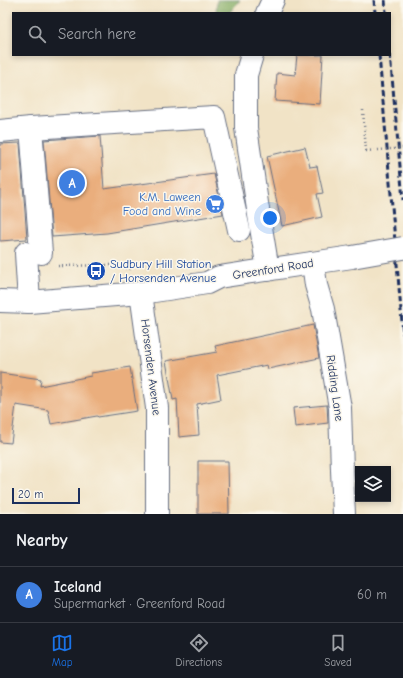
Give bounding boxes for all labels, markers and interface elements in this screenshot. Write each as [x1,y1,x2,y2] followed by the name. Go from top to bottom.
[12,12,391,56] search box
[26,23,48,45] icon: search
[58,25,136,43] text: Search here
[59,168,85,198] pin: A
[123,190,201,218] place label: K.M. Laween Food and Wine
[204,193,226,215] supermarket icon: K.M. Laween Food and Wine
[260,208,280,228] your location
[231,256,315,282] street label: Greenford Road
[110,257,216,285] place label: Sudbury Hill Station / Horsenden Avenue
[85,260,107,282] bus stop icon: Sudbury Hill Station / Horsenden Avenue
[138,318,164,416] street label: Horsenden Avenue
[323,354,347,422] street label: Ridding Lane
[355,466,391,502] map controls
[355,466,391,502] button: layers
[12,486,80,505] scale bar
[18,488,43,501] text: 20 m
[16,531,67,550] text: Nearby
[54,578,102,596] text: Iceland
[25,587,33,602] text: A
[357,587,387,602] text: 60 m
[54,596,225,611] text: Supermarket · Greenford Road
[51,632,73,669] tab: Map
[175,632,222,669] tab: Directions
[324,632,352,669] tab: Saved

